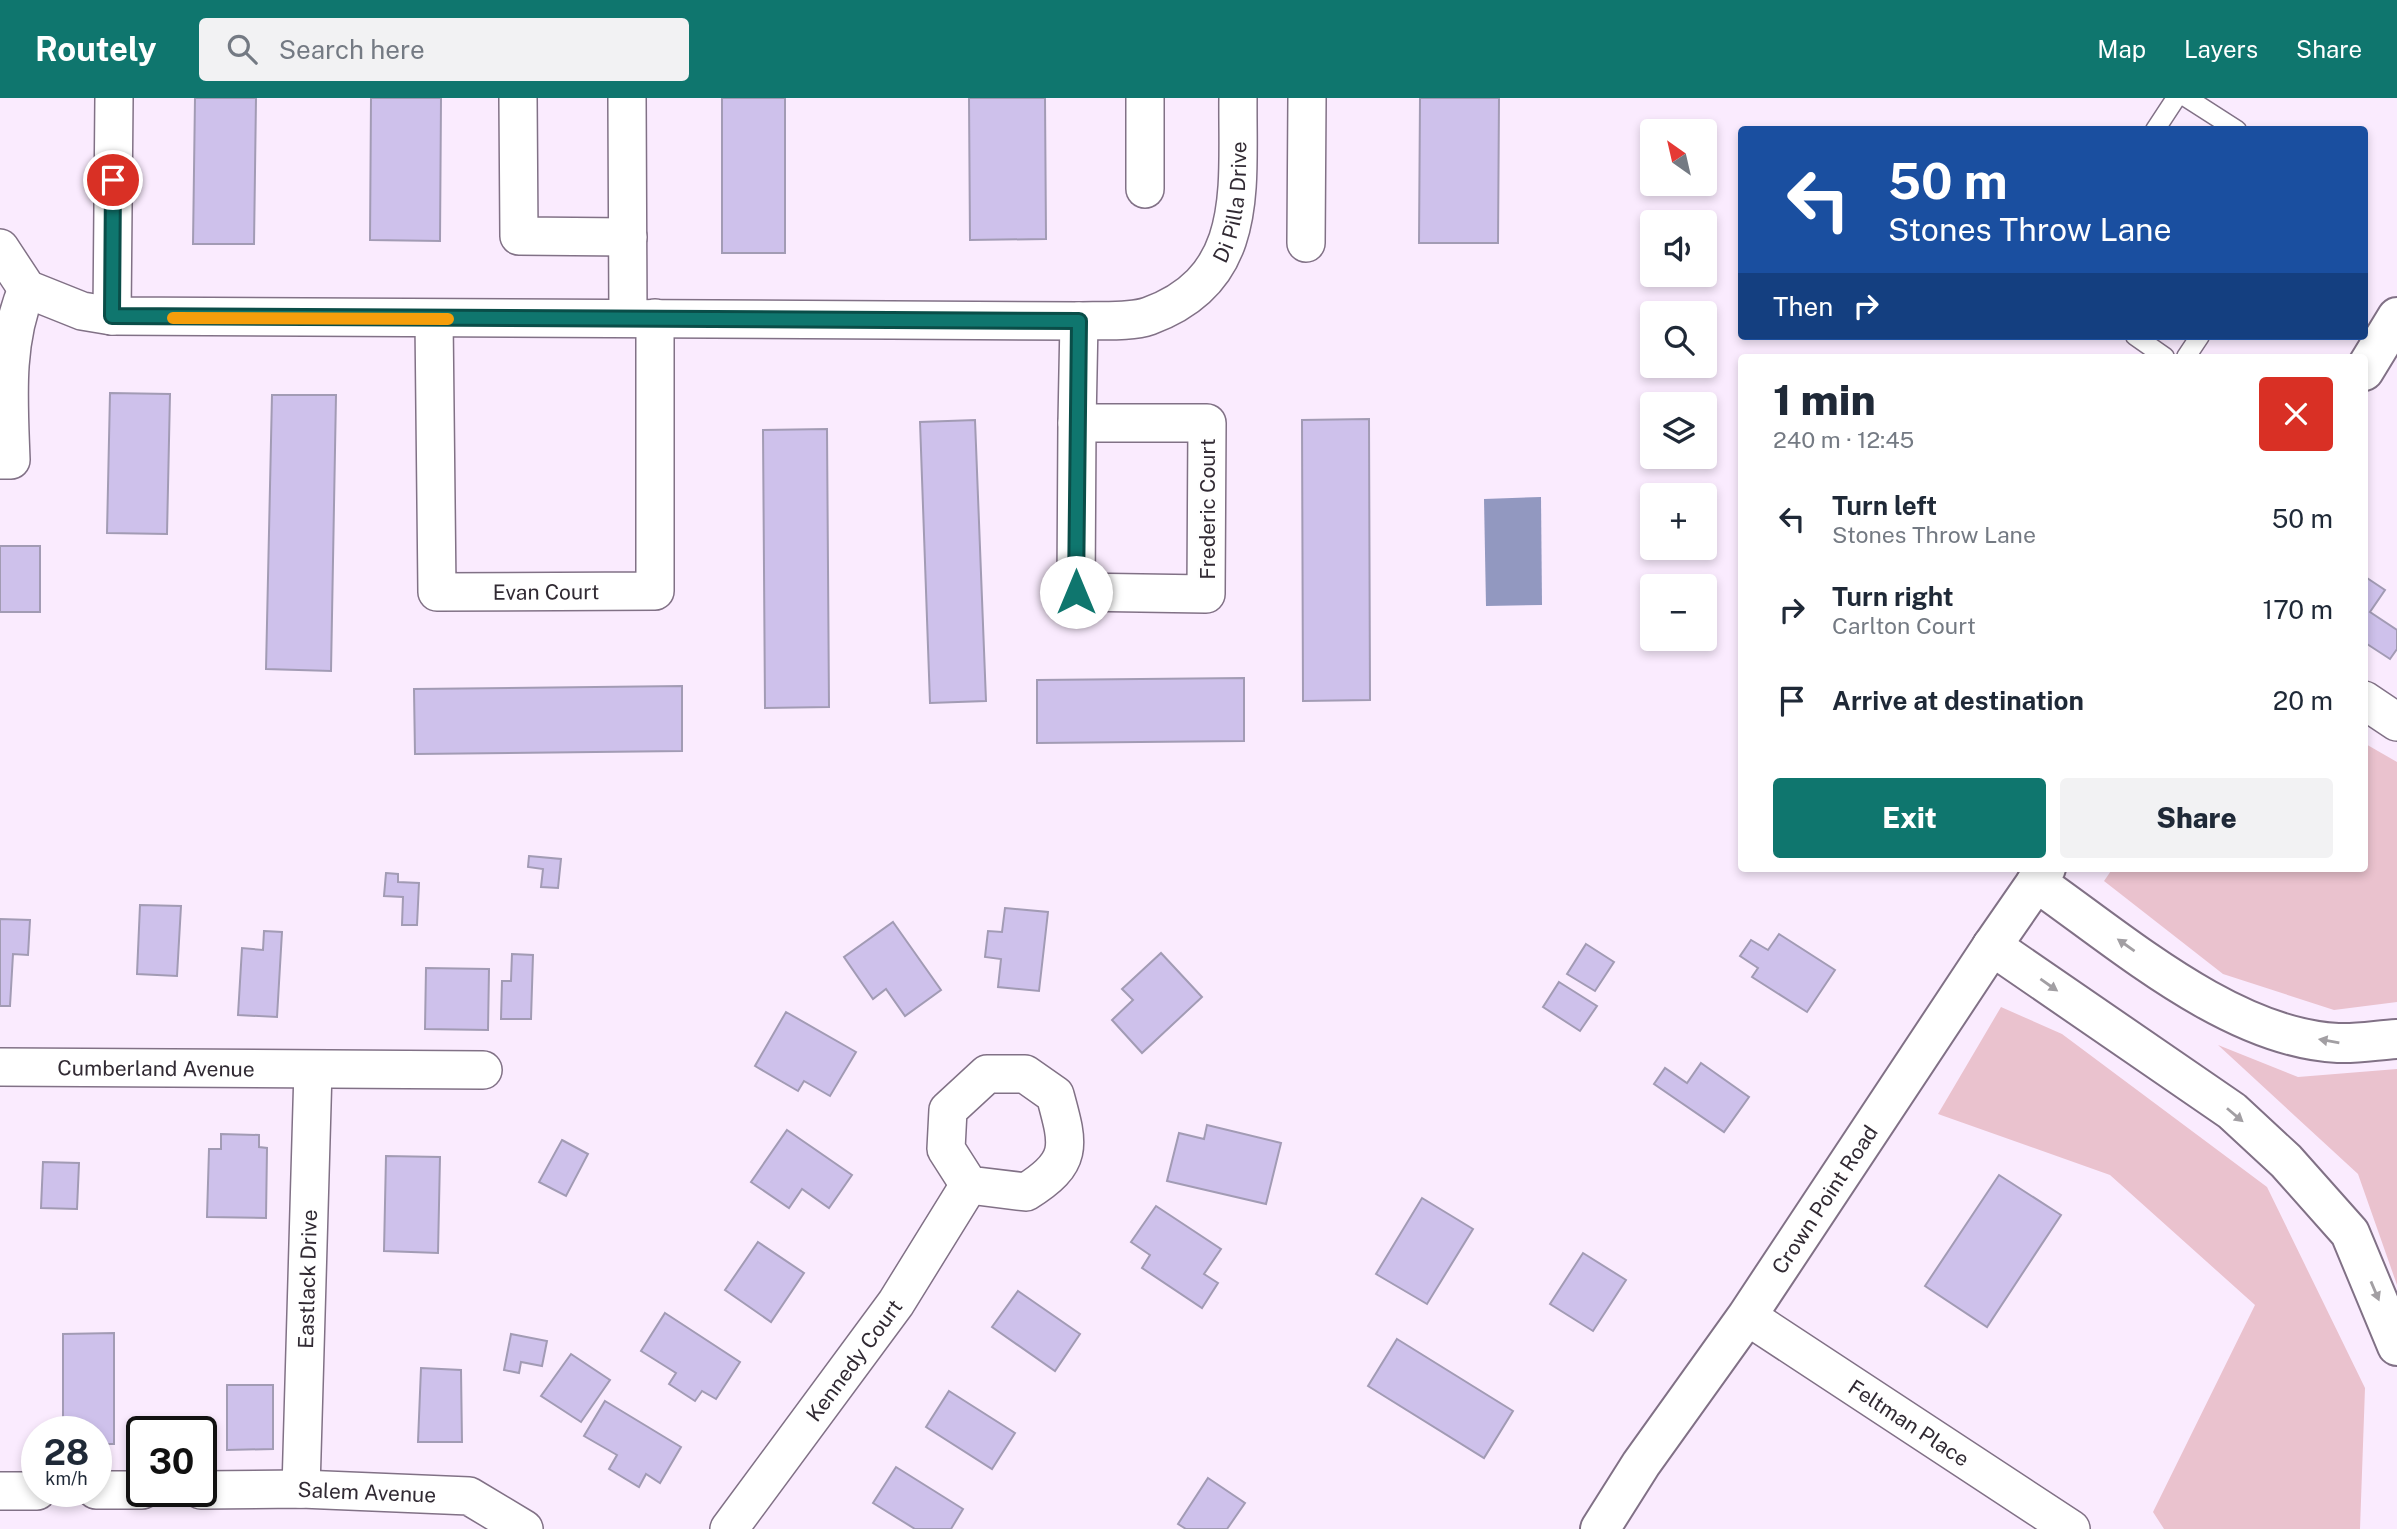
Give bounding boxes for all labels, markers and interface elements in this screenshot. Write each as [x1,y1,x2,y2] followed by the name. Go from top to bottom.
[199,18,689,81] search box
[35,30,157,68] text: Routely
[223,30,261,68] icon: search
[279,34,425,65] text: Search here
[2097,35,2146,63] text: Map
[2184,35,2258,63] text: Layers
[2296,35,2362,63] text: Share
[1640,119,1717,196] north arrow
[1640,119,1717,651] map controls
[1207,141,1251,267] street label: Di Pilla Drive
[83,150,143,210] pin
[1888,152,2008,210] text: 50 m
[1773,154,1864,245] icon: left
[94,161,132,199] icon: arrive
[1640,210,1717,287] button: sound
[1888,211,2172,248] text: Stones Throw Lane
[1847,287,1885,325] icon: right
[1773,291,1833,322] text: Then
[1640,301,1717,378] button: search
[1773,375,1876,424] text: 1 min
[2259,377,2333,451] button: close
[1640,392,1717,469] button: layers
[1773,426,1914,453] text: 240 m · 12:45
[1195,438,1220,580] street label: Frederic Court
[1640,483,1717,560] button: +
[1832,490,1937,521] text: Turn left
[1773,500,1811,538] icon: left
[2272,503,2333,534] text: 50 m
[1832,521,2036,548] text: Stones Throw Lane
[1039,555,1113,629] position arrow
[1640,574,1717,651] button: −
[493,579,599,604] street label: Evan Court
[1832,581,1954,612] text: Turn right
[1773,591,1811,629] icon: right
[2263,594,2333,625] text: 170 m
[1832,612,1976,639] text: Carlton Court
[1773,682,1811,720] icon: arrive
[1832,685,2084,716] text: Arrive at destination
[2273,685,2333,716] text: 20 m
[1773,778,2046,858] button: Exit
[2060,778,2333,858] button: Share
[2117,939,2136,952] one-way arrow
[2039,978,2058,991] one-way arrow
[2318,1035,2340,1046] one-way arrow
[57,1055,255,1081] street label: Cumberland Avenue
[2227,1107,2244,1122] one-way arrow
[1766,1120,1883,1278] street label: Crown Point Road
[293,1209,322,1349] street label: Eastlack Drive
[2370,1280,2381,1301] one-way arrow
[801,1294,907,1426] street label: Kennedy Court
[1844,1374,1974,1471] street label: Feltman Place
[126,1416,217,1507] speed limit sign: 30
[44,1432,89,1473] text: 28
[45,1468,88,1489] text: km/h
[297,1476,437,1507] street label: Salem Avenue

